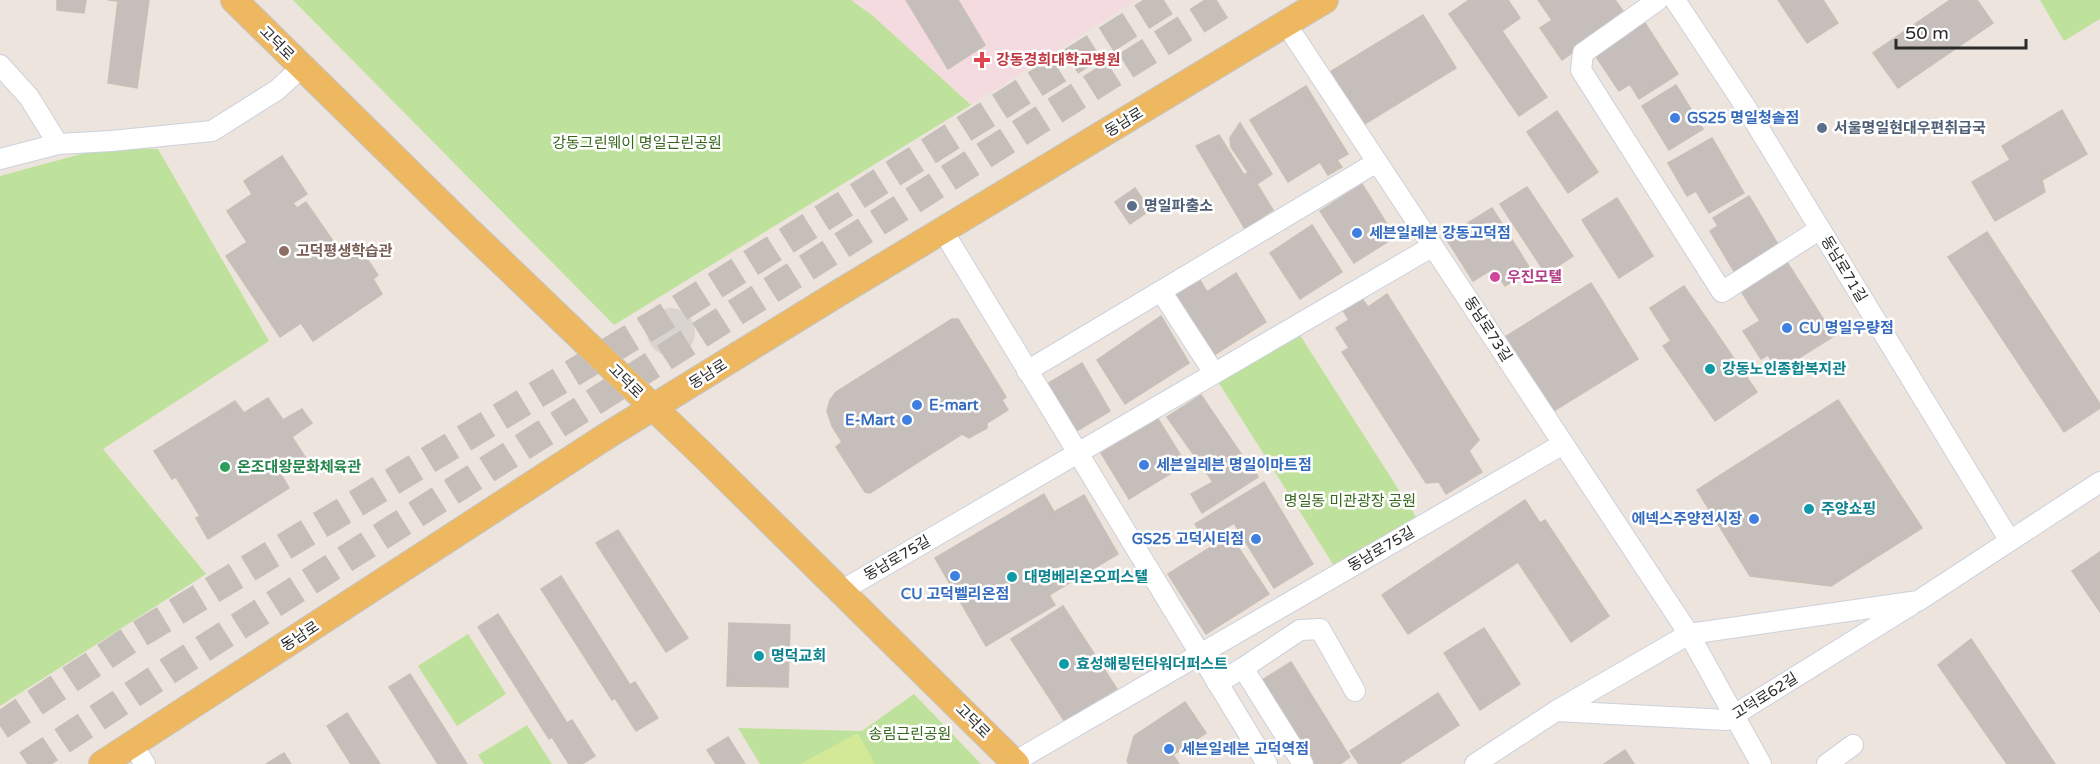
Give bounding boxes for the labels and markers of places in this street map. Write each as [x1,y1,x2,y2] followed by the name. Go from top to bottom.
[973,51,991,69] marker: 강동경희대학교병원
[996,51,1120,69] place label: 강동경희대학교병원
[1687,109,1799,127] place label: GS25 명일청솔점
[1668,111,1682,125] marker: GS25 명일청솔점
[1834,119,1986,137] place label: 서울명일현대우편취급국
[1815,121,1829,135] marker: 서울명일현대우편취급국
[1144,197,1213,215] place label: 명일파출소
[1125,199,1139,213] marker: 명일파출소
[1369,224,1511,242] place label: 세븐일레븐 강동고덕점
[1350,226,1364,240] marker: 세븐일레븐 강동고덕점
[296,242,393,260] place label: 고덕평생학습관
[277,244,291,258] marker: 고덕평생학습관
[1507,268,1562,286] place label: 우진모텔
[1488,270,1502,284] marker: 우진모텔
[1799,319,1894,337] place label: CU 명일우량점
[1780,321,1794,335] marker: CU 명일우량점
[1722,360,1846,378] place label: 강동노인종합복지관
[1703,362,1717,376] marker: 강동노인종합복지관
[929,396,979,414] place label: E-mart
[910,398,924,412] marker: E-mart
[845,411,895,429] place label: E-Mart
[900,413,914,427] marker: E-Mart
[1156,456,1312,474] place label: 세븐일레븐 명일이마트점
[237,458,361,476] place label: 온조대왕문화체육관
[1137,458,1151,472] marker: 세븐일레븐 명일이마트점
[218,460,232,474] marker: 온조대왕문화체육관
[1821,500,1876,518] place label: 주양쇼핑
[1802,502,1816,516] marker: 주양쇼핑
[1632,510,1742,528] place label: 에넥스주양전시장
[1747,512,1761,526] marker: 에넥스주양전시장
[1132,530,1244,548] place label: GS25 고덕시티점
[1249,532,1263,546] marker: GS25 고덕시티점
[1024,568,1148,586] place label: 대명베리온오피스텔
[948,569,962,583] marker: CU 고덕벨리온점
[1005,570,1019,584] marker: 대명베리온오피스텔
[901,585,1009,603] place label: CU 고덕벨리온점
[771,647,826,665] place label: 명덕교회
[752,649,766,663] marker: 명덕교회
[1076,655,1228,673] place label: 효성해링턴타워더퍼스트
[1057,657,1071,671] marker: 효성해링턴타워더퍼스트
[1181,740,1309,758] place label: 세븐일레븐 고덕역점
[1162,742,1176,756] marker: 세븐일레븐 고덕역점

